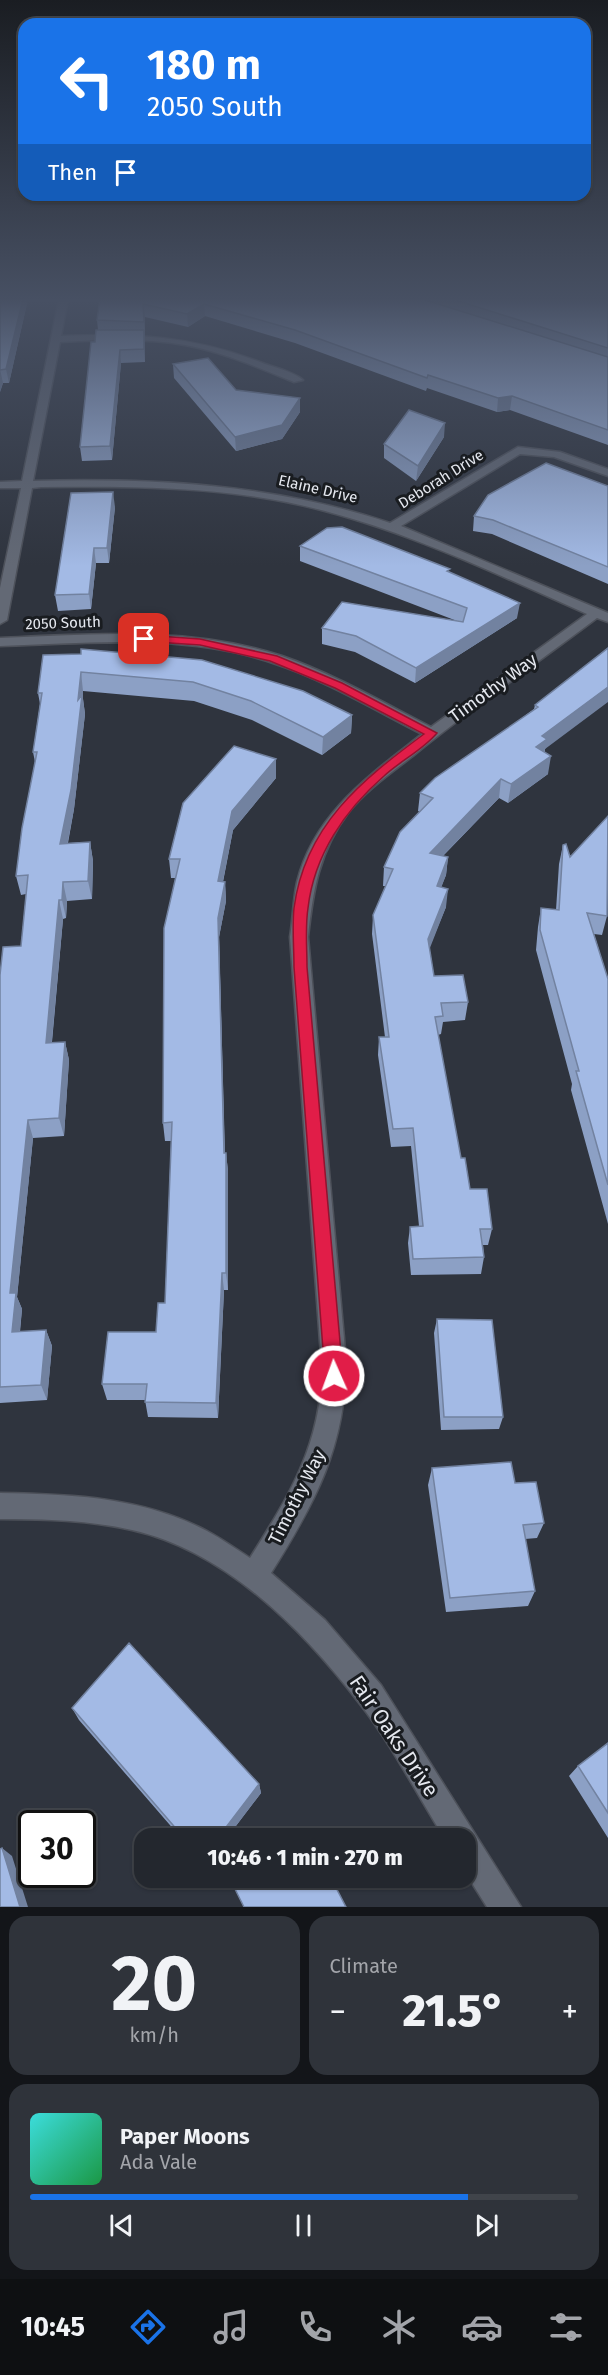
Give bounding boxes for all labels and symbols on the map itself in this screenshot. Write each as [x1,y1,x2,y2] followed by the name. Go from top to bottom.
[395,446,487,512] street label: Deborah Drive
[277,471,359,507] street label: Elaine Drive
[25,613,101,633] street label: 2050 South
[118,613,169,664] pin
[445,649,541,727] street label: Timothy Way
[302,1344,366,1408] position arrow
[264,1446,330,1548] street label: Timothy Way
[344,1670,444,1802] street label: Fair Oaks Drive
[18,1810,96,1888] speed limit sign: 30

